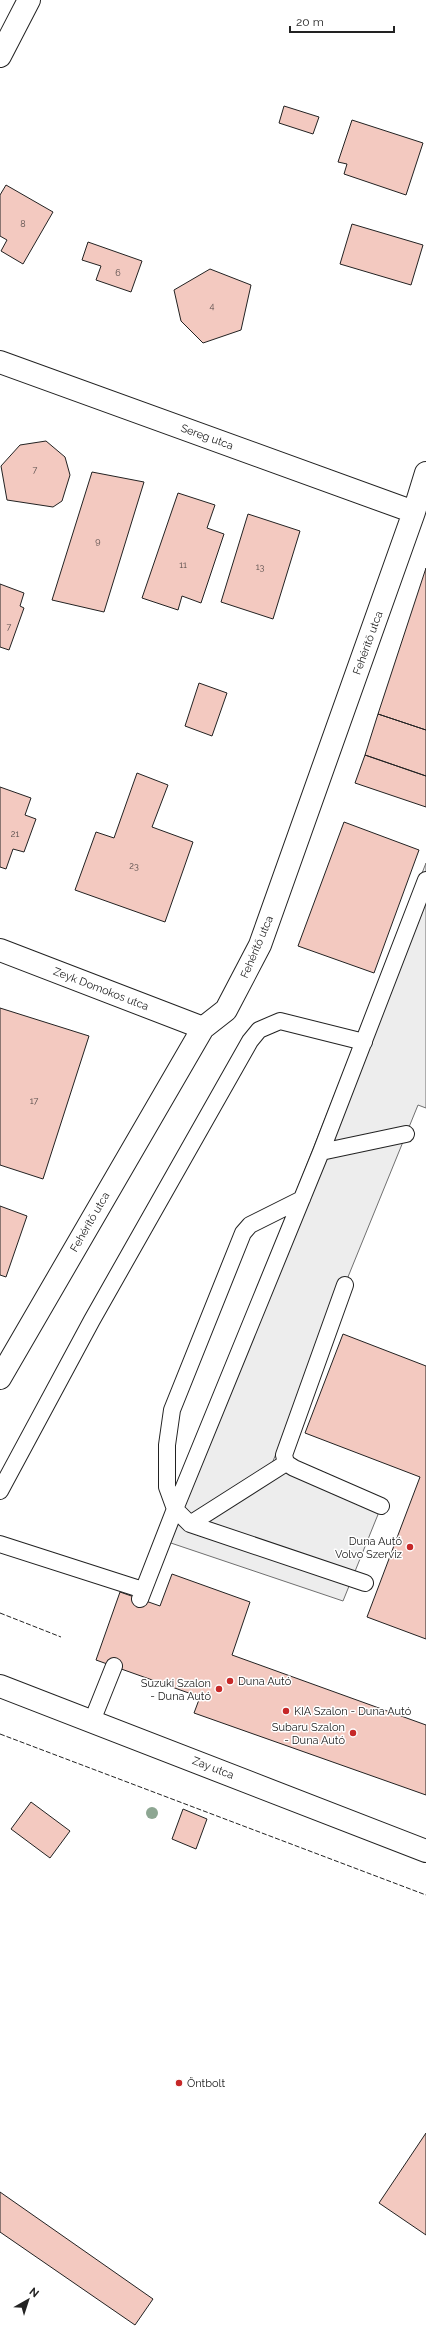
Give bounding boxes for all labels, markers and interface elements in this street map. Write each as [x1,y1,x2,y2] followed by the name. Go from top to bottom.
[290,8,394,34] scale bar
[296,15,324,29] text: 20 m
[20,219,26,229] house number: 8
[115,268,121,278] house number: 6
[210,301,215,311] house number: 4
[179,421,235,453] street label: Sereg utca
[33,465,38,475] house number: 7
[95,536,101,546] house number: 9
[179,560,187,570] house number: 11
[256,562,265,572] house number: 13
[350,609,386,677] street label: Fehérítő utca
[7,622,12,632] house number: 7
[11,829,19,839] house number: 21
[129,861,139,871] house number: 23
[238,914,276,980] street label: Fehérítő utca
[51,965,151,1013] street label: Zeyk Domokos utca
[30,1096,38,1106] house number: 17
[68,1190,112,1254] street label: Fehérítő utca
[335,1535,403,1561] place label: Duna Autó Volvo Szerviz
[405,1542,415,1552] marker: Duna Autó Volvo Szerviz
[238,1675,292,1688] place label: Duna Autó
[225,1676,235,1686] marker: Duna Autó
[141,1677,211,1703] place label: Suzuki Szalon - Duna Autó
[214,1684,224,1694] marker: Suzuki Szalon - Duna Autó
[294,1705,412,1718] place label: KIA Szalon - Duna Autó
[281,1706,291,1716] marker: KIA Szalon - Duna Autó
[272,1721,345,1747] place label: Subaru Szalon - Duna Autó
[348,1728,358,1738] marker: Subaru Szalon - Duna Autó
[190,1754,236,1782] street label: Zay utca
[187,2077,226,2090] place label: Öntbolt
[174,2078,184,2088] marker: Öntbolt
[8,2280,48,2320] north arrow
[27,2285,41,2300] text: N

